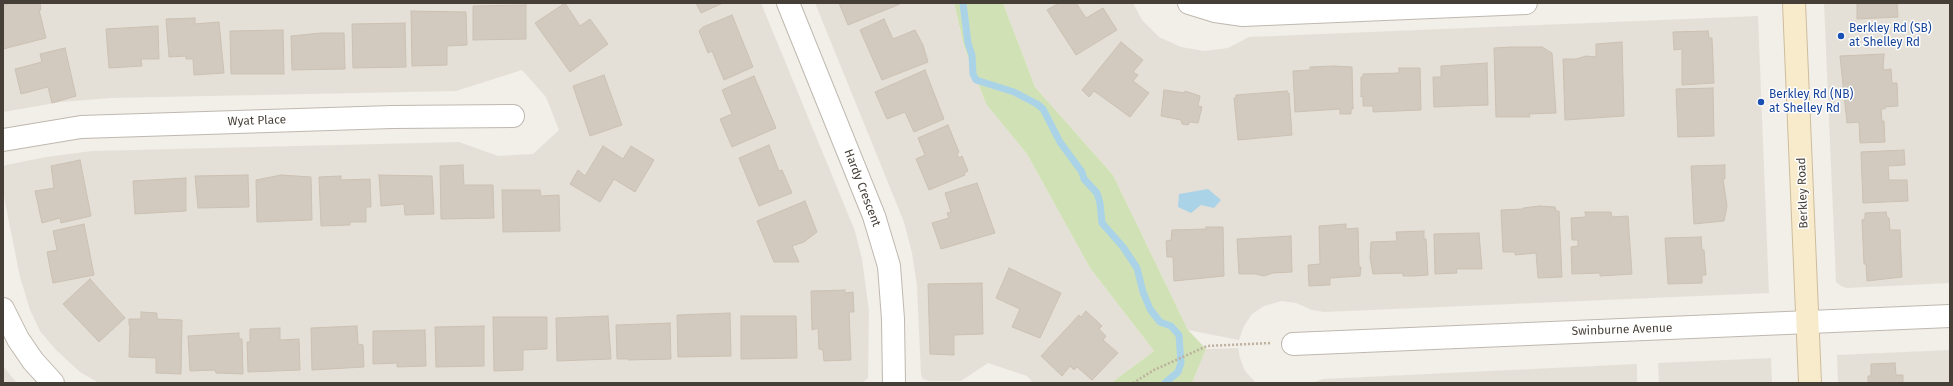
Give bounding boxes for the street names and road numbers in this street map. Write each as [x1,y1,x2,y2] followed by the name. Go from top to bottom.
[227,113,287,129] street label: Wyat Place
[841,147,883,229] street label: Hardy Crescent
[1795,157,1811,229] street label: Berkley Road
[1571,321,1673,339] street label: Swinburne Avenue

